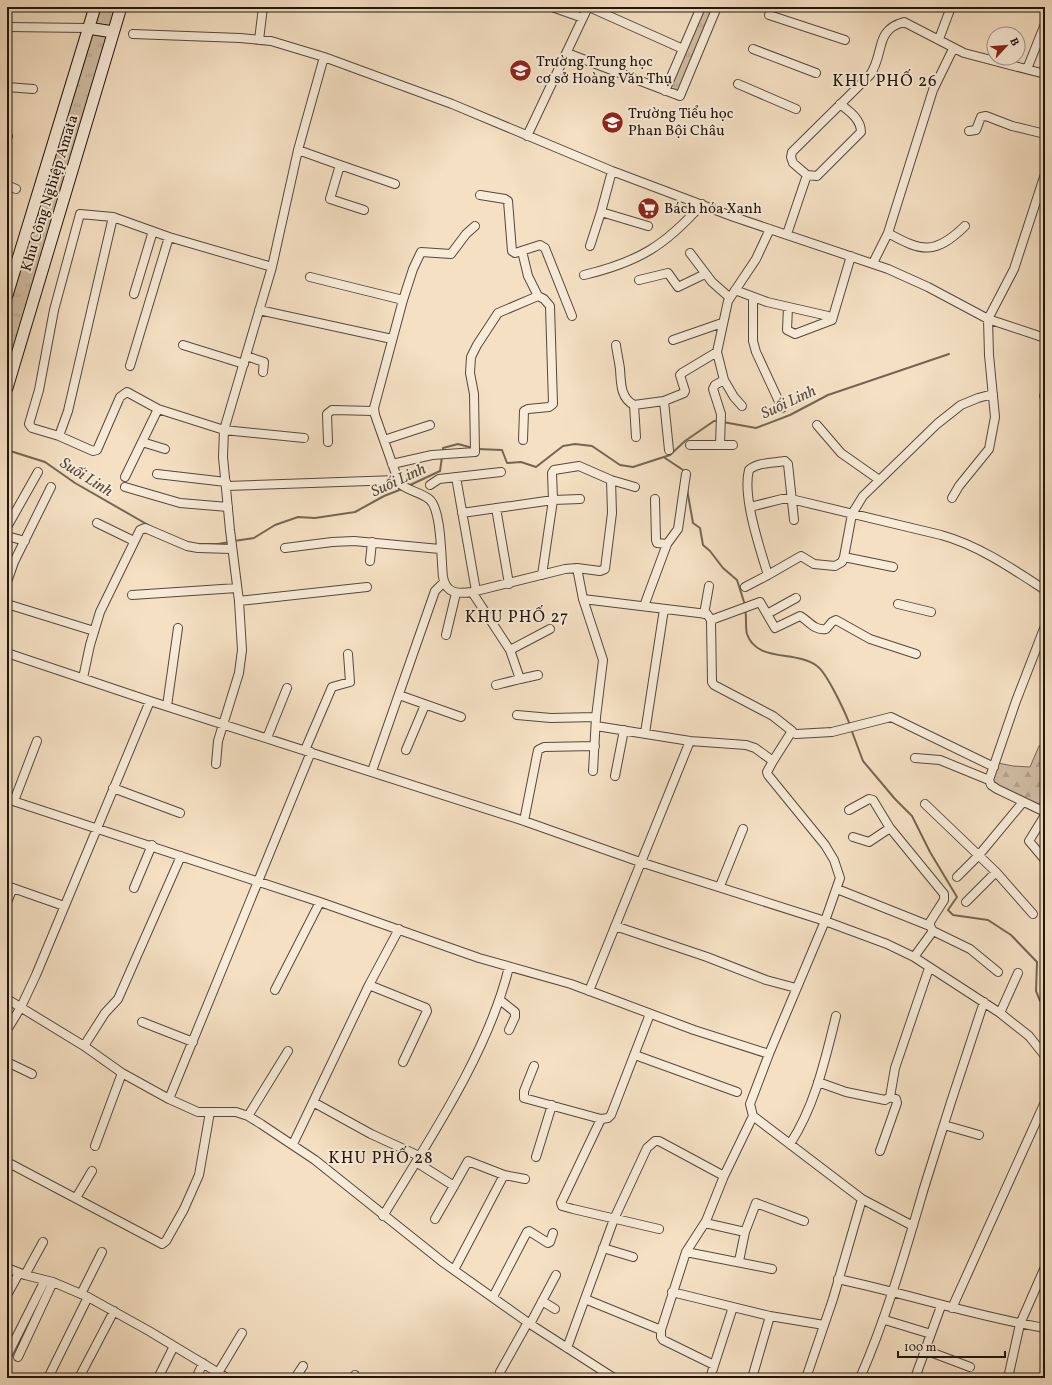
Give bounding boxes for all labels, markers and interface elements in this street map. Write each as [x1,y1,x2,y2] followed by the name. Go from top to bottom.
[986,26,1026,66] north arrow
[1005,36,1022,49] text: B
[536,52,672,90] place label: Trường Trung học cơ sở Hoàng Văn Thụ
[508,57,534,83] school or university icon: Trường Trung học cơ sở Hoàng Văn Thụ
[832,69,938,93] district label: KHU PHỐ 26
[628,104,734,142] place label: Trường Tiểu học Phan Bội Châu
[600,109,626,135] school or university icon: Trường Tiểu học Phan Bội Châu
[17,113,84,274] street label: Khu Công Nghiệp Amata
[635,195,661,221] supermarket icon: Bách hóa Xanh
[664,199,762,220] place label: Bách hóa Xanh
[758,380,820,425] water label: Suối Linh
[55,453,117,503] water label: Suối Linh
[368,458,430,503] water label: Suối Linh
[465,605,569,629] district label: KHU PHỐ 27
[328,1146,434,1170] district label: KHU PHỐ 28
[898,1333,1005,1359] scale bar
[904,1340,937,1356] text: 100 m

